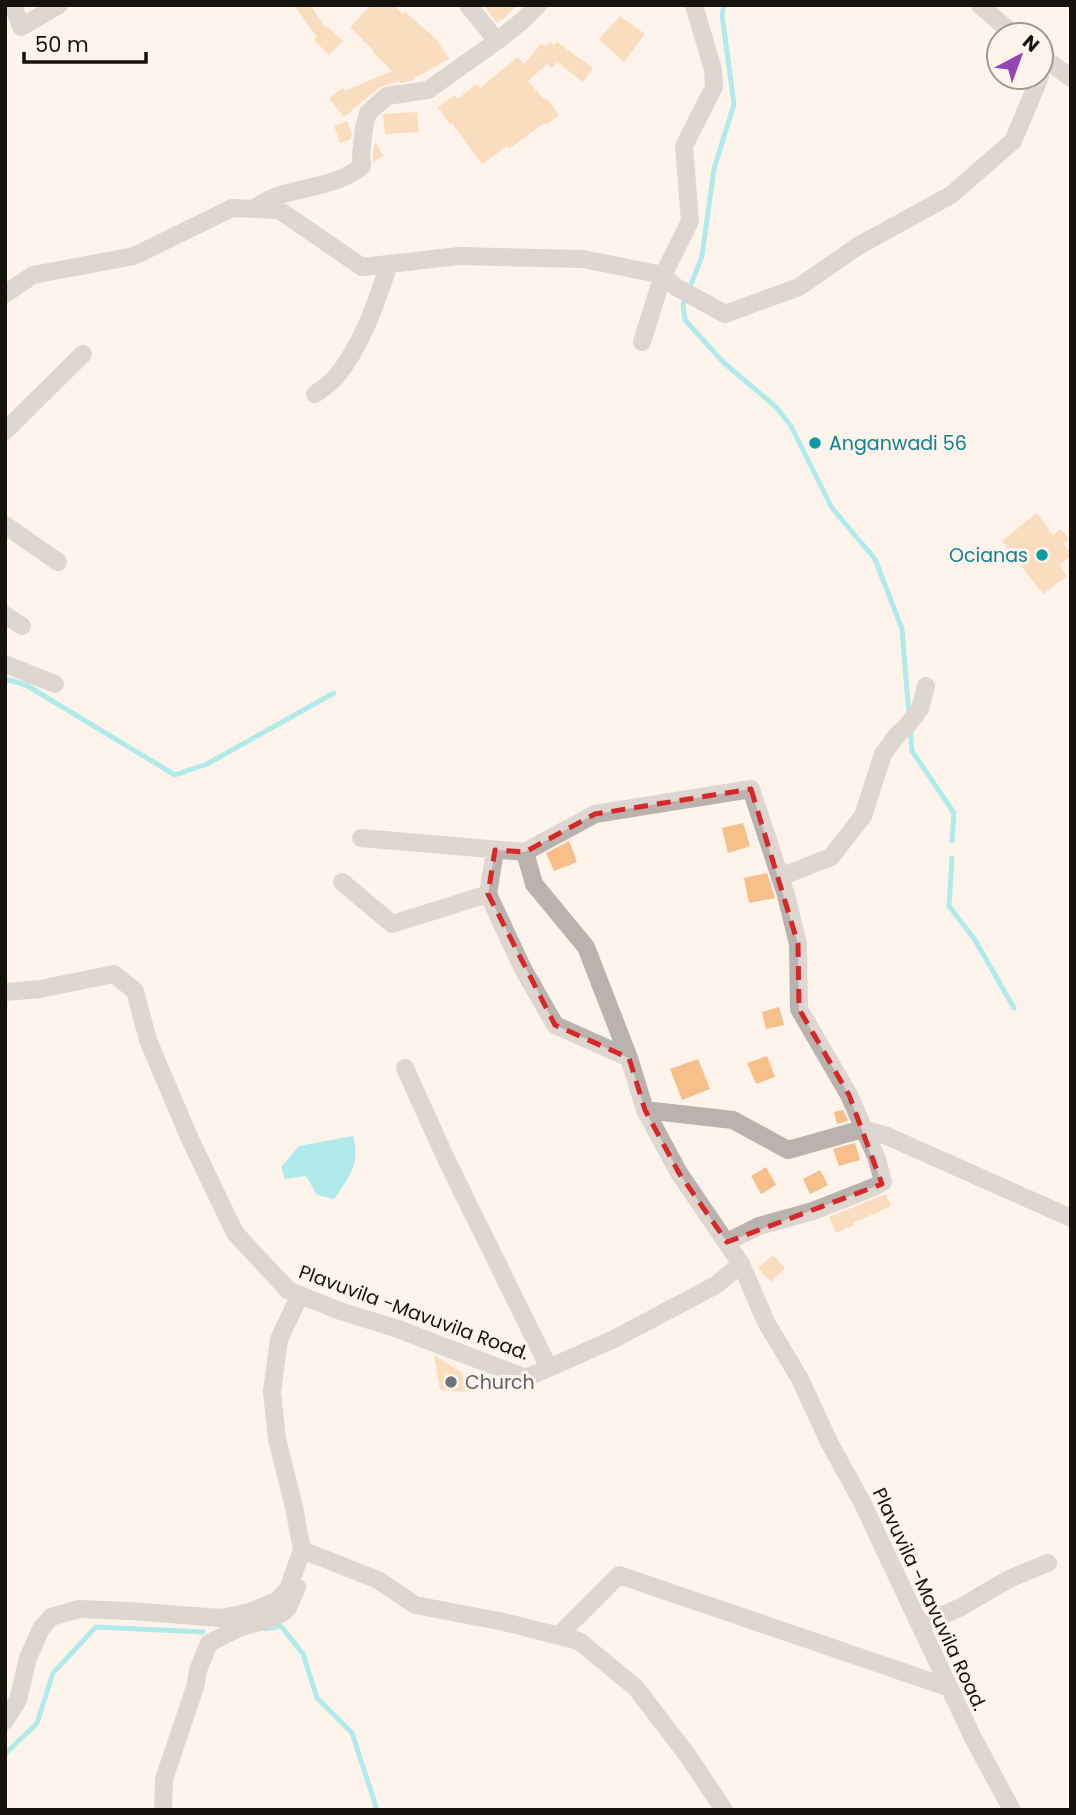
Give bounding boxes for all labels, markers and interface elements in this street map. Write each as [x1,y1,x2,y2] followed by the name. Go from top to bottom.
[24,21,147,65] scale bar
[985,21,1055,91] north arrow
[1017,29,1045,58] text: N
[35,30,89,59] text: 50 m
[829,430,967,457] place label: Anganwadi 56
[807,435,823,451] marker: Anganwadi 56
[949,542,1028,569] place label: Ocianas
[1034,547,1050,563] marker: Ocianas
[295,1258,533,1367] street label: Plavuvila -Mavuvila Road.
[465,1369,535,1396] place label: Church
[443,1374,459,1390] marker: Church
[866,1483,993,1715] street label: Plavuvila -Mavuvila Road.

